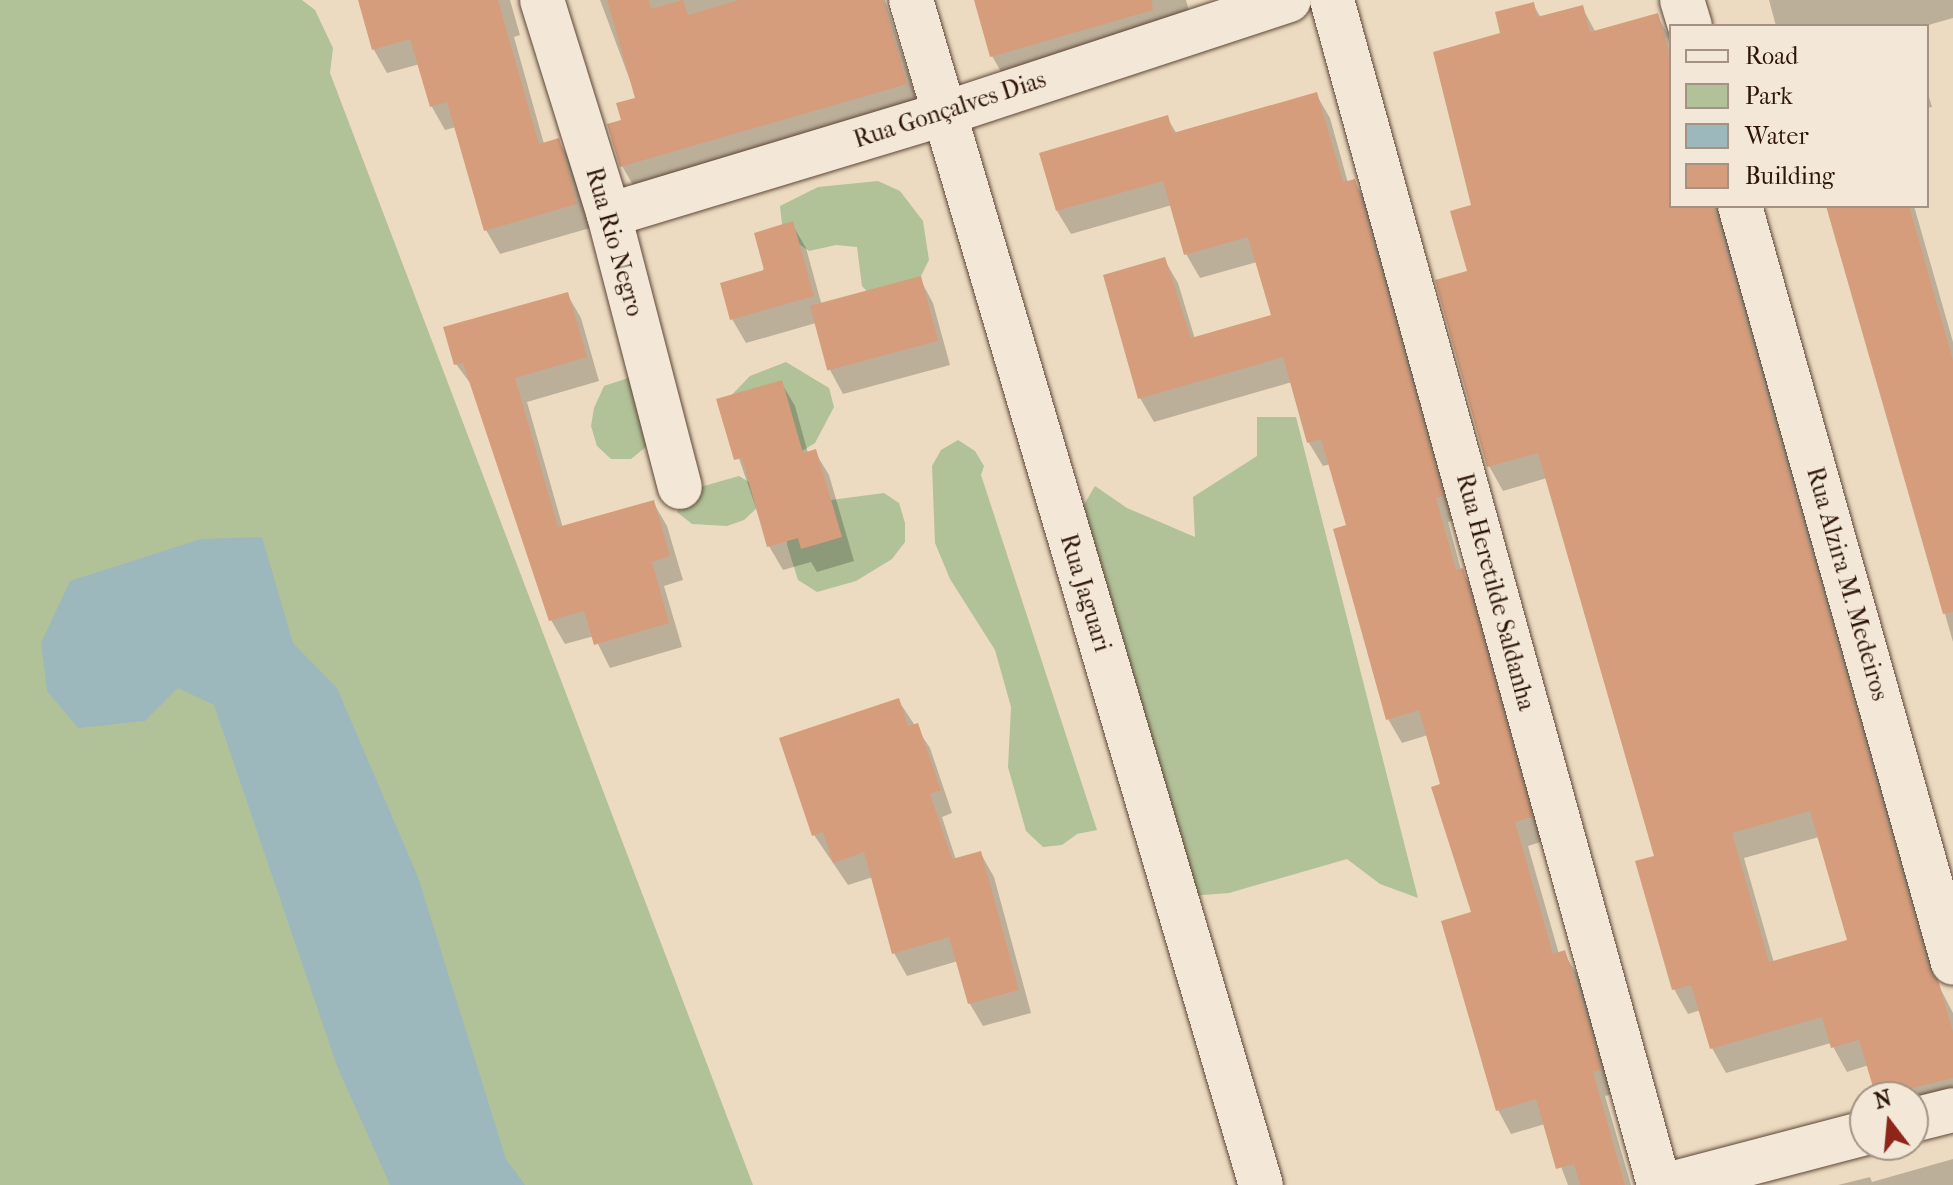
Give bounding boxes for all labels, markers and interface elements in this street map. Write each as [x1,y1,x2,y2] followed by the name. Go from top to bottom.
[1669,24,1929,208] legend
[1745,42,1798,70] text: Road
[850,65,1050,155] street label: Rua Gonçalves Dias
[1745,82,1793,110] text: Park
[1745,122,1809,150] text: Water
[1745,162,1835,190] text: Building
[579,164,649,320] street label: Rua Rio Negro
[1800,464,1894,704] street label: Rua Alzira M. Medeiros
[1449,470,1541,714] street label: Rua Heretilde Saldanha
[1053,531,1117,655] street label: Rua Jaguari
[1849,1081,1929,1161] north arrow
[1871,1085,1895,1115] text: N

